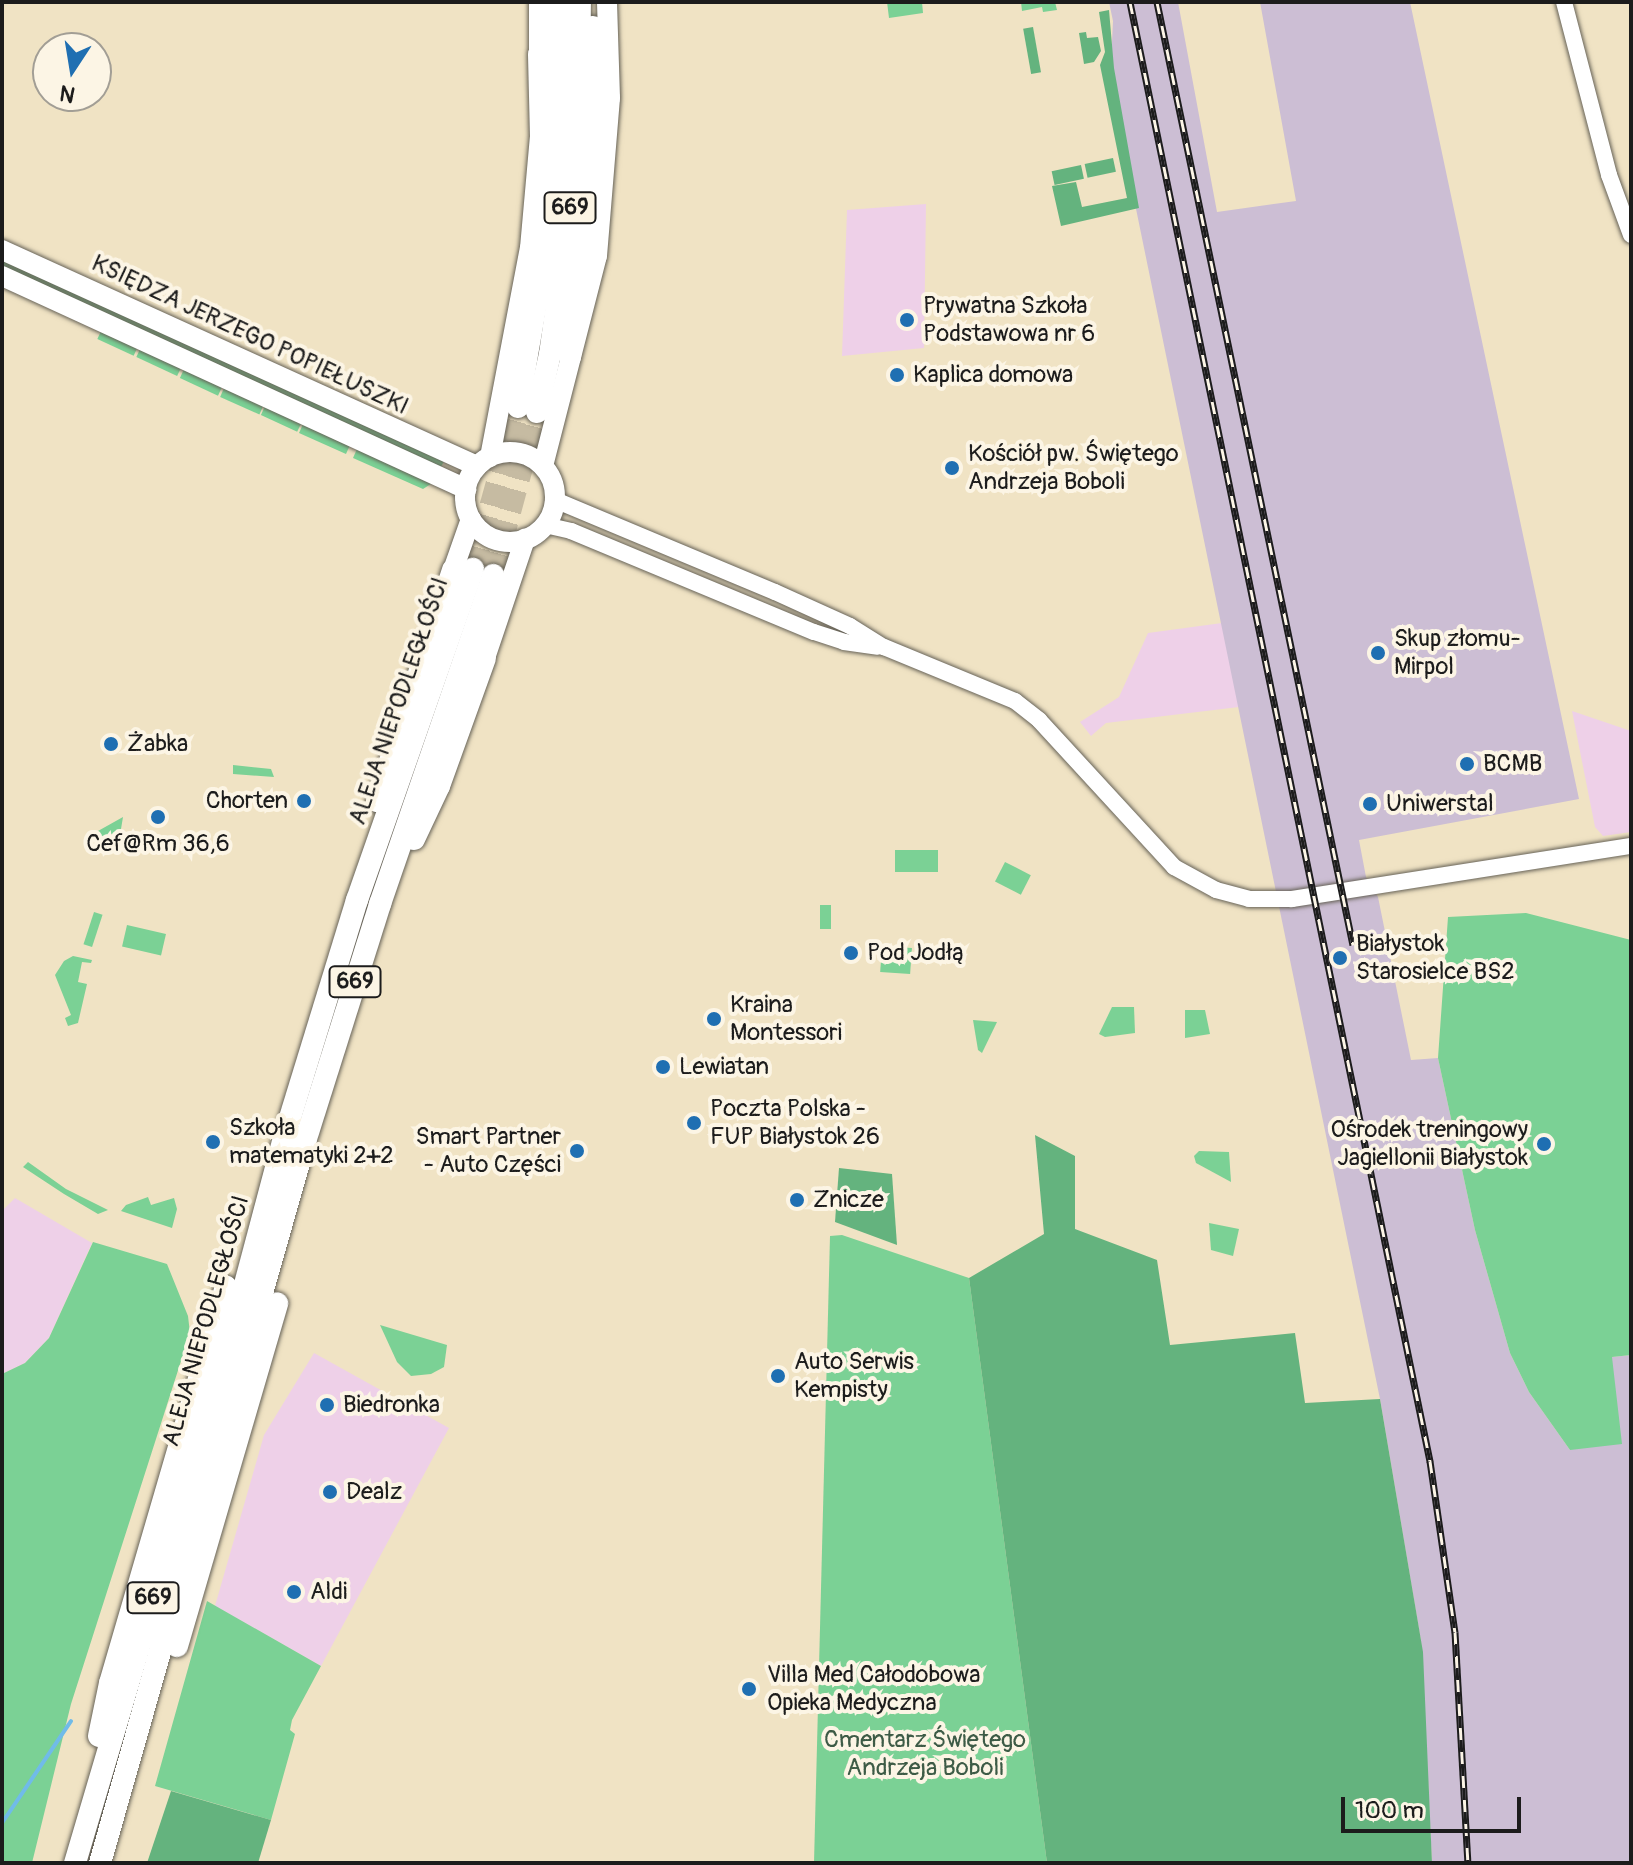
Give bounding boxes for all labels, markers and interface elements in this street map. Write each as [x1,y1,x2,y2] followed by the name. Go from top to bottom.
[32,32,112,112] north arrow
[57,78,78,109] text: N
[542,190,598,226] road number: 669
[87,249,413,421] street label: KSIĘDZA JERZEGO POPIEŁUSZKI
[923,292,1095,348] place label: Prywatna Szkoła Podstawowa nr 6
[898,311,916,329] marker: Prywatna Szkoła Podstawowa nr 6
[913,361,1073,389] place label: Kaplica domowa
[888,366,906,384] marker: Kaplica domowa
[968,440,1179,496] place label: Kościół pw. Świętego Andrzeja Boboli
[943,459,961,477] marker: Kościół pw. Świętego Andrzeja Boboli
[343,574,455,828] street label: ALEJA NIEPODLEGŁOŚCI
[1394,625,1521,681] place label: Skup złomu- Mirpol
[1369,644,1387,662] marker: Skup złomu- Mirpol
[127,730,188,758] place label: Żabka
[102,735,120,753] marker: Żabka
[1483,750,1542,778] place label: BCMB
[1458,755,1476,773] marker: BCMB
[206,787,288,815] place label: Chorten
[1386,790,1494,818] place label: Uniwerstal
[295,792,313,810] marker: Chorten
[1361,795,1379,813] marker: Uniwerstal
[149,808,167,826] marker: Cef@Rm 36,6
[86,830,230,858] place label: Cef@Rm 36,6
[1356,930,1515,986] place label: Białystok Starosielce BS2
[867,939,965,967] place label: Pod Jodłą
[842,944,860,962] marker: Pod Jodłą
[1331,949,1349,967] marker: Białystok Starosielce BS2
[327,964,383,1000] road number: 669
[730,991,842,1047] place label: Kraina Montessori
[705,1010,723,1028] marker: Kraina Montessori
[679,1053,769,1081] place label: Lewiatan
[654,1058,672,1076] marker: Lewiatan
[710,1095,880,1151] place label: Poczta Polska - FUP Białystok 26
[229,1114,394,1170] place label: Szkoła matematyki 2+2
[685,1114,703,1132] marker: Poczta Polska - FUP Białystok 26
[1331,1116,1528,1172] place label: Ośrodek treningowy Jagiellonii Białystok
[415,1123,561,1179] place label: Smart Partner - Auto Części
[204,1133,222,1151] marker: Szkoła matematyki 2+2
[1535,1135,1553,1153] marker: Ośrodek treningowy Jagiellonii Białystok
[568,1142,586,1160] marker: Smart Partner - Auto Części
[813,1186,884,1214] place label: Znicze
[788,1191,806,1209] marker: Znicze
[156,1192,256,1450] street label: ALEJA NIEPODLEGŁOŚCI
[794,1348,914,1404] place label: Auto Serwis Kempisty
[769,1367,787,1385] marker: Auto Serwis Kempisty
[343,1391,440,1419] place label: Biedronka
[318,1396,336,1414] marker: Biedronka
[346,1478,402,1506] place label: Dealz
[321,1483,339,1501] marker: Dealz
[310,1578,347,1606] place label: Aldi
[125,1580,181,1616] road number: 669
[285,1583,303,1601] marker: Aldi
[767,1661,980,1717] place label: Villa Med Całodobowa Opieka Medyczna
[738,1678,760,1700] marker: Villa Med Całodobowa Opieka Medyczna
[824,1726,1026,1782] park label: Cmentarz Świętego Andrzeja Boboli
[1345,1781,1525,1831] scale bar
[1355,1796,1424,1825] text: 100 m

